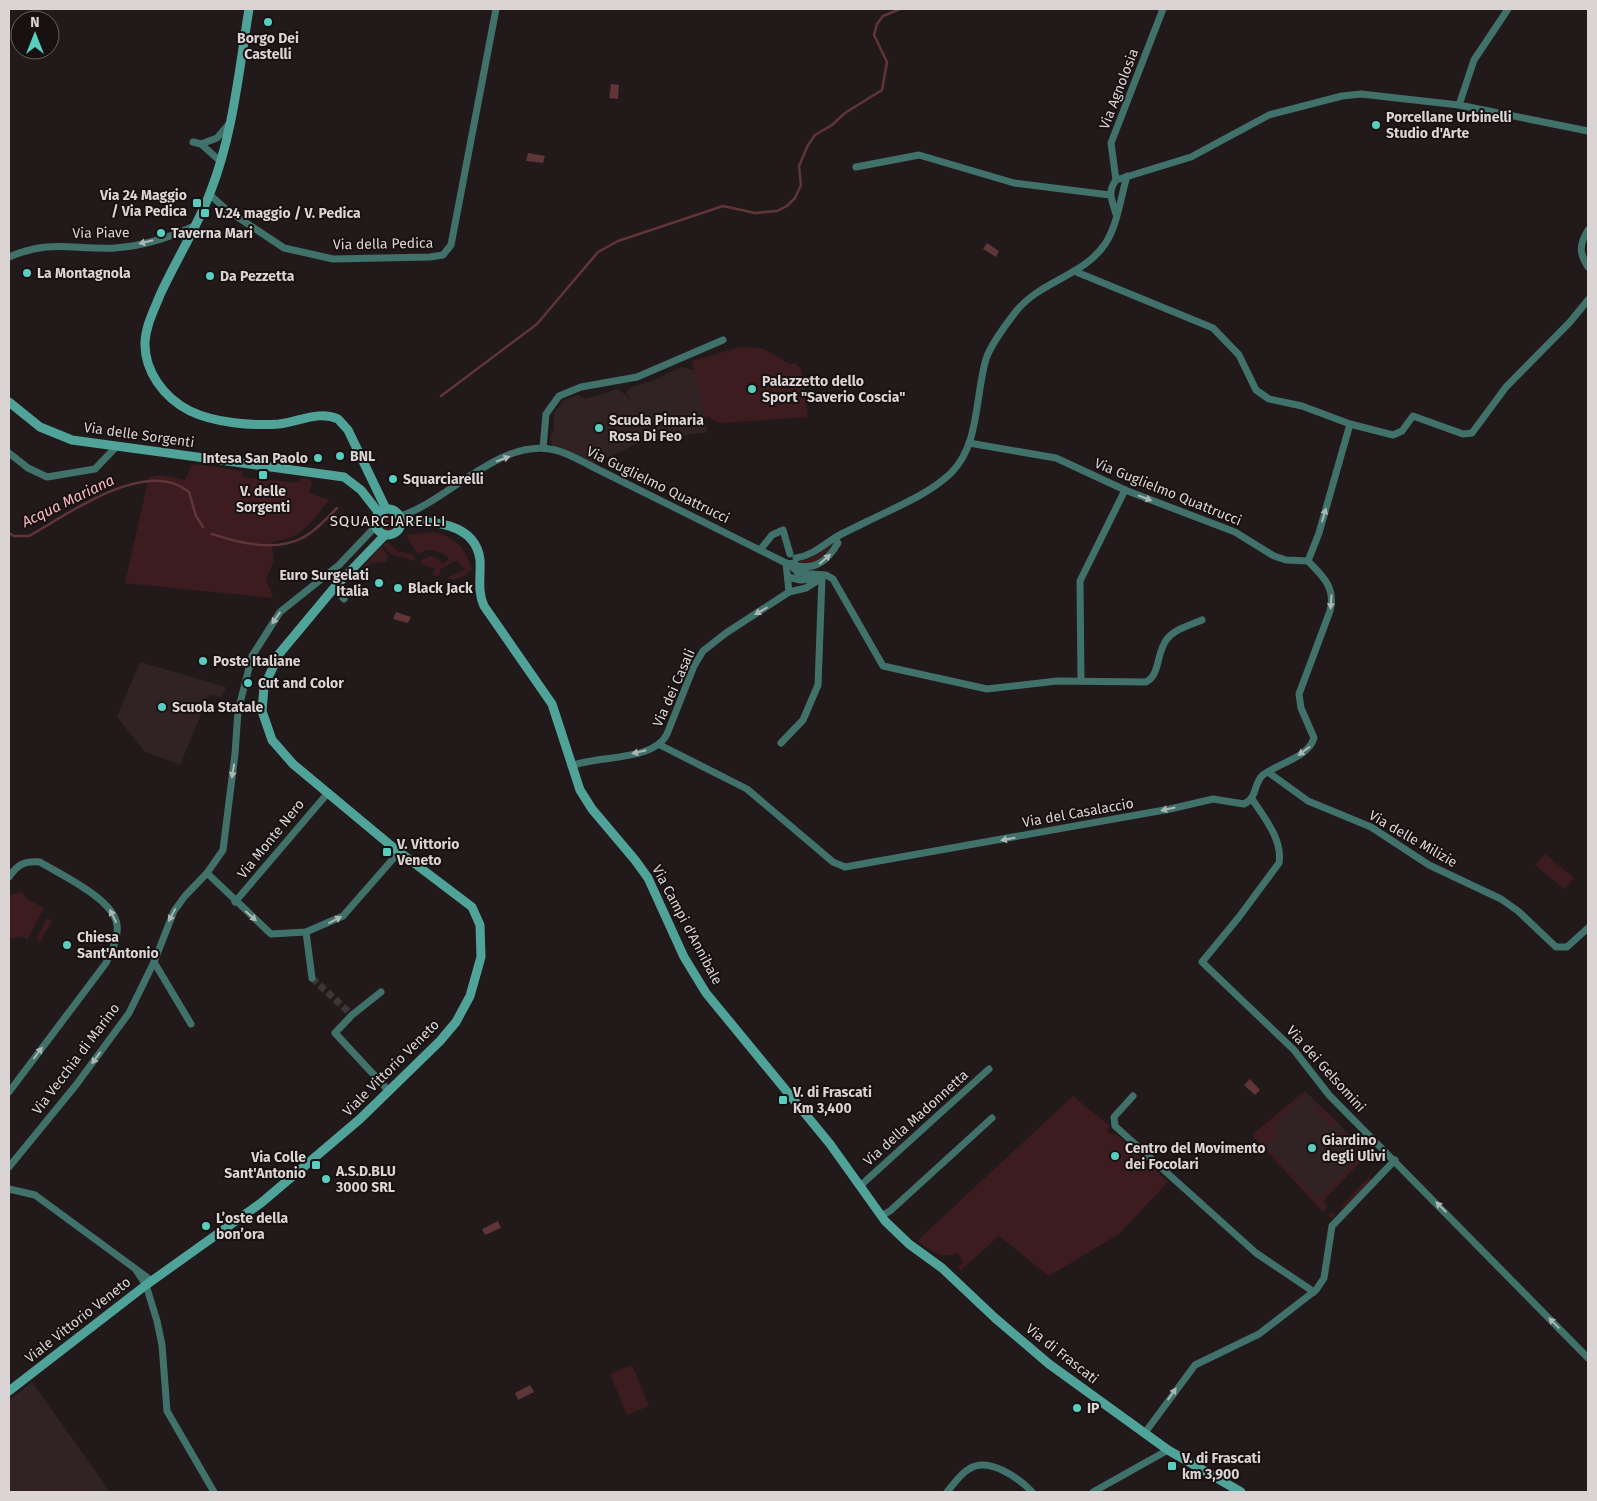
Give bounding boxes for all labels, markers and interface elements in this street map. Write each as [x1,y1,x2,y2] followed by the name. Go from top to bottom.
[10,10,60,60] north arrow
[30,14,40,31] text: N
[262,16,274,28] marker: Borgo Dei Castelli
[237,30,299,63] place label: Borgo Dei Castelli
[1096,46,1142,132] street label: Via Agnolosia
[1386,109,1512,142] place label: Porcellane Urbinelli Studio d'Arte
[1370,119,1382,131] marker: Porcellane Urbinelli Studio d'Arte
[99,187,187,220] place label: Via 24 Maggio / Via Pedica
[191,197,203,209] marker: Via 24 Maggio / Via Pedica
[214,205,361,222] place label: V.24 maggio / V. Pedica
[199,207,211,219] marker: V.24 maggio / V. Pedica
[72,224,130,242] street label: Via Piave
[171,225,253,242] place label: Taverna Mari
[155,227,167,239] marker: Taverna Mari
[333,235,433,253] street label: Via della Pedica
[139,238,154,246] one-way arrow
[37,265,131,282] place label: La Montagnola
[21,267,33,279] marker: La Montagnola
[220,268,295,285] place label: Da Pezzetta
[204,270,216,282] marker: Da Pezzetta
[762,373,905,406] place label: Palazzetto dello Sport "Saverio Coscia"
[746,383,758,395] marker: Palazzetto dello Sport "Saverio Coscia"
[609,412,704,445] place label: Scuola Pimaria Rosa Di Feo
[83,419,195,451] street label: Via delle Sorgenti
[593,422,605,434] marker: Scuola Pimaria Rosa Di Feo
[584,443,732,527] street label: Via Guglielmo Quattrucci
[350,448,375,465] place label: BNL
[202,450,308,467] place label: Intesa San Paolo
[334,450,346,462] marker: BNL
[312,452,324,464] marker: Intesa San Paolo
[496,454,510,462] one-way arrow
[1092,455,1244,529] street label: Via Guglielmo Quattrucci
[257,469,269,481] marker: V. delle Sorgenti
[18,471,117,532] water label: Acqua Mariana
[403,471,484,488] place label: Squarciarelli
[387,473,399,485] marker: Squarciarelli
[236,483,290,516] place label: V. delle Sorgenti
[1138,495,1153,502] one-way arrow
[1320,508,1328,523] one-way arrow
[330,512,446,530] district label: SQUARCIARELLI
[819,553,831,565] one-way arrow
[279,567,369,600] place label: Euro Surgelati Italia
[373,577,385,589] marker: Euro Surgelati Italia
[408,580,473,597] place label: Black Jack
[392,582,404,594] marker: Black Jack
[1326,594,1334,610] one-way arrow
[754,607,769,615] one-way arrow
[271,611,281,625] one-way arrow
[649,646,699,730] street label: Via dei Casali
[213,653,301,670] place label: Poste Italiane
[197,655,209,667] marker: Poste Italiane
[258,675,344,692] place label: Cut and Color
[242,677,254,689] marker: Cut and Color
[172,699,264,716] place label: Scuola Statale
[156,701,168,713] marker: Scuola Statale
[1297,746,1311,756] one-way arrow
[631,749,647,757] one-way arrow
[228,764,236,780] one-way arrow
[1021,795,1135,831] street label: Via del Casalaccio
[234,796,308,882] street label: Via Monte Nero
[1159,806,1175,814] one-way arrow
[1366,807,1460,871] street label: Via delle Milizie
[1000,835,1015,843] one-way arrow
[396,836,459,869] place label: V. Vittorio Veneto
[381,846,393,858] marker: V. Vittorio Veneto
[648,862,726,988] street label: Via Campi d'Annibale
[168,908,176,922] one-way arrow
[109,909,117,924] one-way arrow
[245,910,257,922] one-way arrow
[328,916,342,924] one-way arrow
[77,929,159,962] place label: Chiesa Sant'Antonio
[61,939,73,951] marker: Chiesa Sant'Antonio
[29,1000,123,1118] street label: Via Vecchia di Marino
[339,1016,443,1120] street label: Viale Vittorio Veneto
[1283,1022,1369,1116] street label: Via dei Gelsomini
[33,1046,43,1060] one-way arrow
[90,1051,101,1064] one-way arrow
[860,1066,972,1170] street label: Via della Madonnetta
[792,1084,872,1117] place label: V. di Frascati Km 3,400
[777,1094,789,1106] marker: V. di Frascati Km 3,400
[1322,1132,1386,1165] place label: Giardino degli Ulivi
[1125,1140,1265,1173] place label: Centro del Movimento dei Focolari
[1306,1142,1318,1154] marker: Giardino degli Ulivi
[224,1149,306,1182] place label: Via Colle Sant'Antonio
[1109,1150,1121,1162] marker: Centro del Movimento dei Focolari
[310,1159,322,1171] marker: Via Colle Sant'Antonio
[335,1163,396,1196] place label: A.S.D.BLU 3000 SRL
[320,1173,332,1185] marker: A.S.D.BLU 3000 SRL
[1435,1201,1447,1213] one-way arrow
[216,1210,289,1243] place label: L’oste della bon’ora
[200,1220,212,1232] marker: L’oste della bon’ora
[22,1273,134,1367] street label: Viale Vittorio Veneto
[1548,1318,1560,1330] one-way arrow
[1022,1320,1102,1388] street label: Via di Frascati
[1167,1387,1177,1401] one-way arrow
[1087,1400,1100,1417] place label: IP
[1071,1402,1083,1414] marker: IP
[1181,1450,1261,1483] place label: V. di Frascati km 3,900
[1166,1460,1178,1472] marker: V. di Frascati km 3,900

